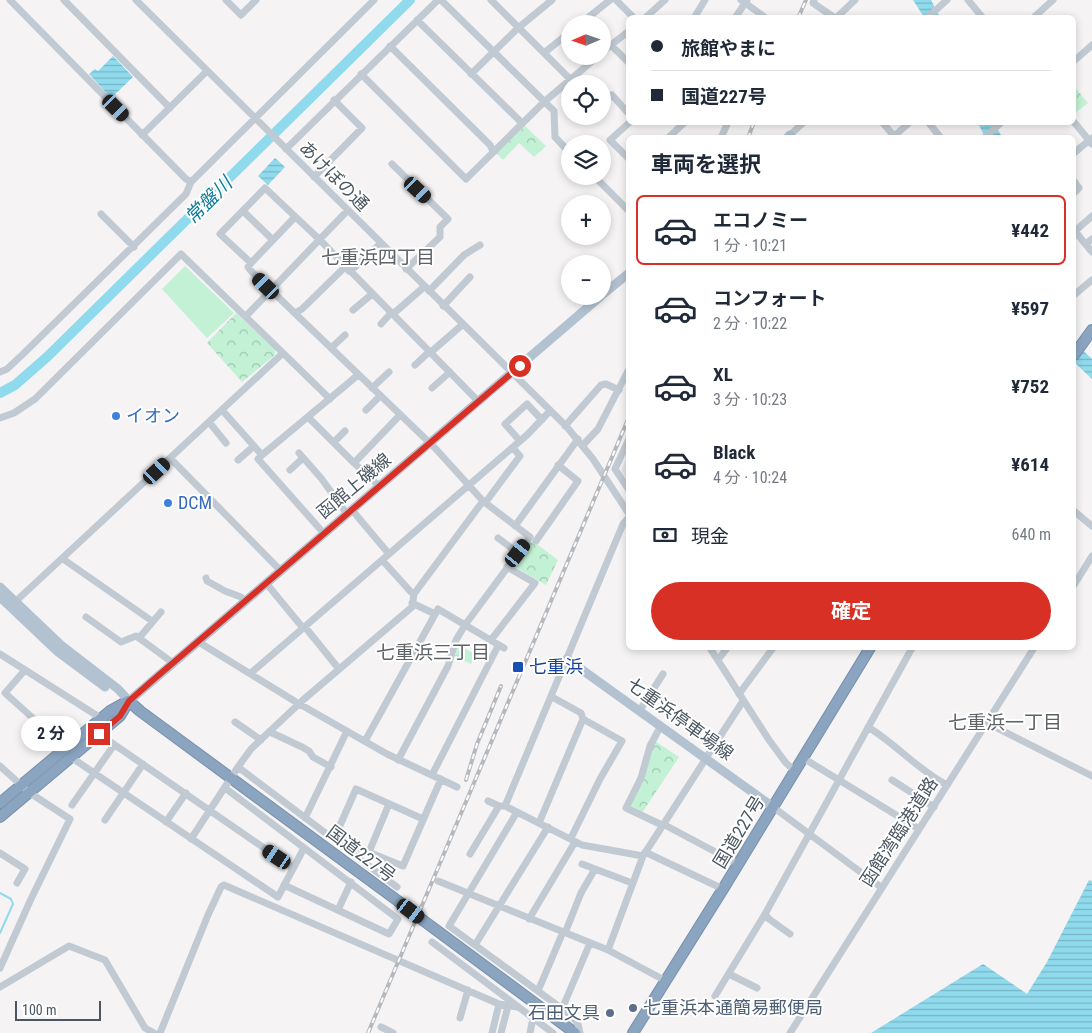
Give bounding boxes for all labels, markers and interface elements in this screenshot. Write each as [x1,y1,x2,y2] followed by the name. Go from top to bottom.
[561,15,611,65] north arrow
[561,15,611,305] map controls
[681,37,776,60] text: 旅館やまに
[561,75,611,125] button: locate
[681,85,767,108] text: 国道227号
[100,92,131,124] car
[561,135,611,185] button: layers
[295,136,374,215] street label: あけぼの通
[651,152,761,177] text: 車両を選択
[180,171,238,229] water label: 常盤川
[401,174,434,206] car
[561,195,611,245] button: +
[653,208,698,253] icon: car
[713,209,808,232] text: エコノミー
[1011,219,1049,242] text: ¥442
[713,236,787,255] text: 1 分 · 10:21
[321,246,435,269] district label: 七重浜四丁目
[561,255,611,305] button: −
[249,270,282,302] car
[653,286,698,331] icon: car
[713,287,826,310] text: コンフォート
[1011,297,1049,320] text: ¥597
[713,314,787,333] text: 2 分 · 10:22
[509,355,531,377] route start
[713,363,733,386] text: XL
[653,364,698,409] icon: car
[1011,375,1049,398] text: ¥752
[713,390,787,409] text: 3 分 · 10:23
[126,405,180,426] place label: イオン
[110,410,122,422] marker: イオン
[713,441,755,464] text: Black
[653,442,698,487] icon: car
[312,449,395,523] street label: 函館上磯線
[1011,453,1049,476] text: ¥614
[140,455,173,487] car
[713,468,787,487] text: 4 分 · 10:24
[178,492,212,513] place label: DCM
[162,497,174,509] marker: DCM
[651,521,679,549] icon: cash
[691,525,729,548] text: 現金
[1012,525,1051,544] text: 640 m
[502,537,533,569] car
[651,582,1051,640] button: 確定
[376,641,490,664] district label: 七重浜三丁目
[529,656,583,677] place label: 七重浜
[511,660,525,674] marker: 七重浜
[623,673,737,764] street label: 七重浜停車場線
[948,711,1062,734] district label: 七重浜一丁目
[22,716,82,752] callout: 2 分
[88,723,110,745] route end
[37,724,65,743] text: 2 分
[855,773,942,890] street label: 函館湾臨港道路
[709,792,768,872] street label: 国道227号
[323,821,400,886] street label: 国道227号
[260,842,293,872] car
[394,896,427,926] car
[643,997,823,1018] place label: 七重浜本通簡易郵便局
[15,998,101,1021] scale bar
[22,1002,57,1018] text: 100 m
[528,1002,600,1023] place label: 石田文具
[627,1002,639,1014] marker: 七重浜本通簡易郵便局
[604,1007,616,1019] marker: 石田文具

